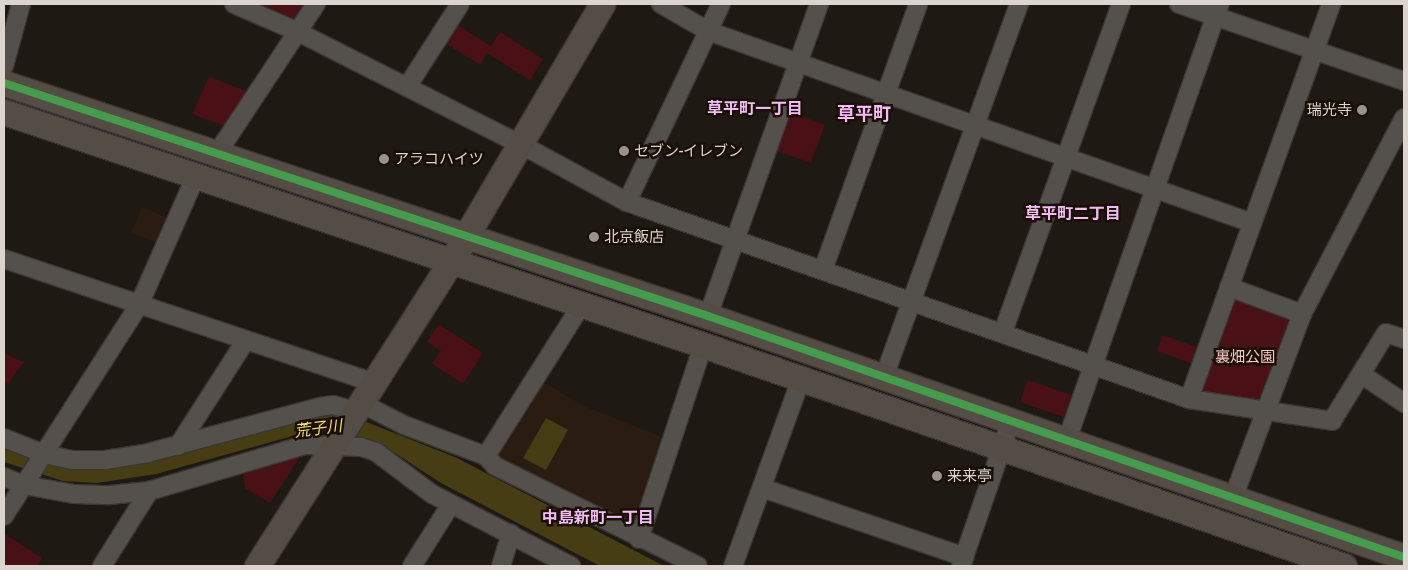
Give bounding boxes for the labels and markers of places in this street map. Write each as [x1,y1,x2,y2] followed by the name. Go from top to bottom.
[1307,101,1352,119] place label: 瑞光寺
[1356,104,1368,116] marker: 瑞光寺
[634,142,743,160] place label: セブン-イレブン
[618,145,630,157] marker: セブン-イレブン
[394,150,484,168] place label: アラコハイツ
[378,153,390,165] marker: アラコハイツ
[604,228,664,246] place label: 北京飯店
[588,231,600,243] marker: 北京飯店
[947,467,992,485] place label: 来来亭
[931,470,943,482] marker: 来来亭

